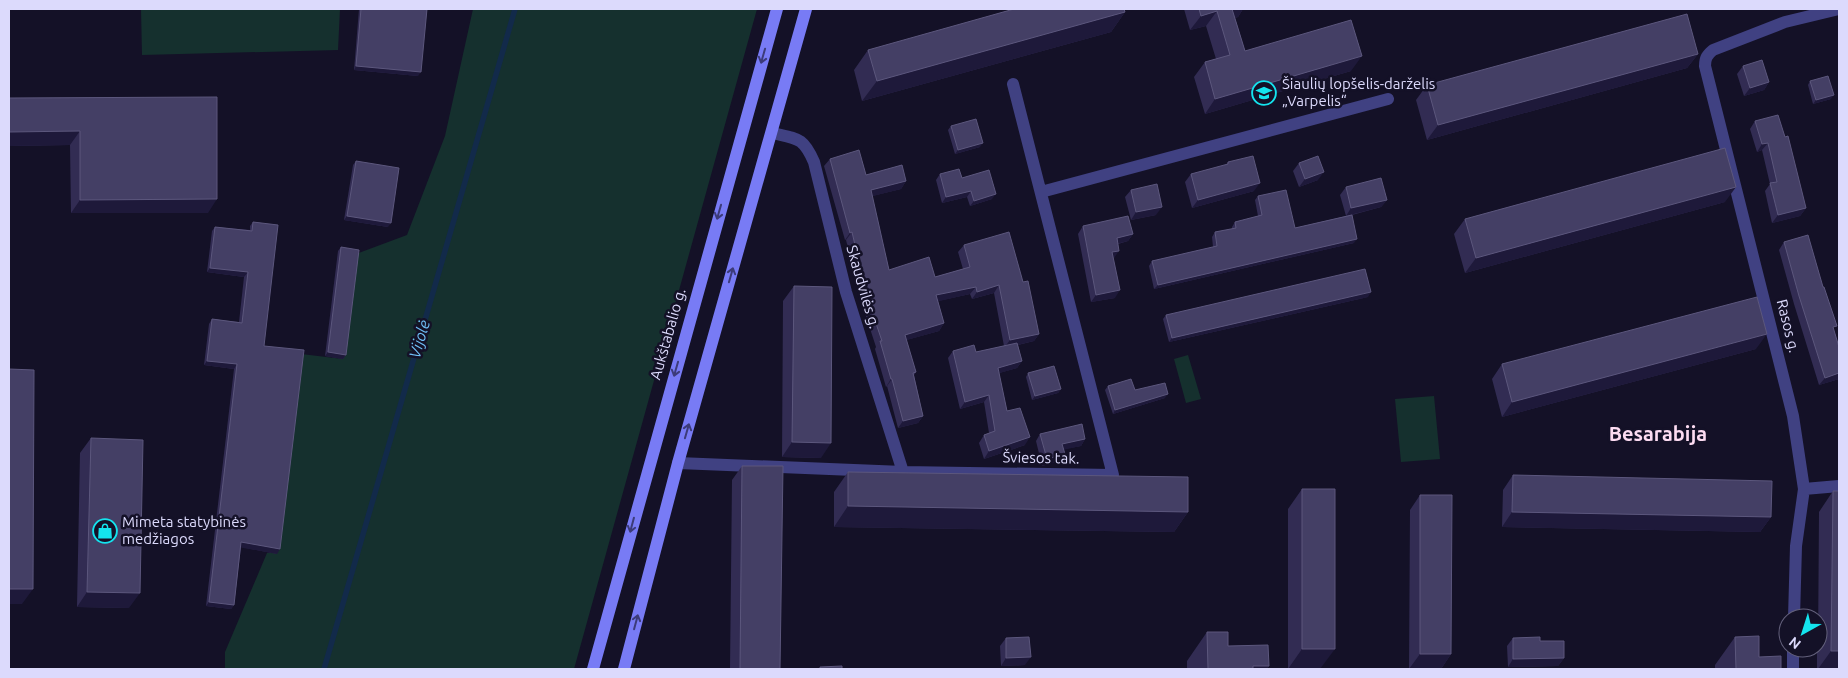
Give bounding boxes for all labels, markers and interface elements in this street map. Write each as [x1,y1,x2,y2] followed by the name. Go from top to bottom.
[758,47,768,63] one-way arrow
[1282,75,1435,109] place label: Šiaulių lopšelis-darželis „Varpelis“
[1251,80,1277,106] school or university icon: Šiaulių lopšelis-darželis „Varpelis“
[714,204,724,220] one-way arrow
[843,243,883,330] street label: Skaudvilės g.
[727,267,737,283] one-way arrow
[646,286,689,382] street label: Aukštabalio g.
[1774,297,1803,354] street label: Rasos g.
[405,318,433,360] water label: Vijolė
[670,360,680,376] one-way arrow
[1609,422,1707,445] district label: Besarabija
[682,424,692,440] one-way arrow
[1002,448,1080,467] street label: Šviesos tak.
[122,513,246,547] place label: Mimeta statybinės medžiagos
[627,517,637,533] one-way arrow
[92,518,118,544] shop icon: Mimeta statybinės medžiagos
[1778,608,1828,658] north arrow
[632,615,642,631] one-way arrow
[1786,634,1804,653] text: N

